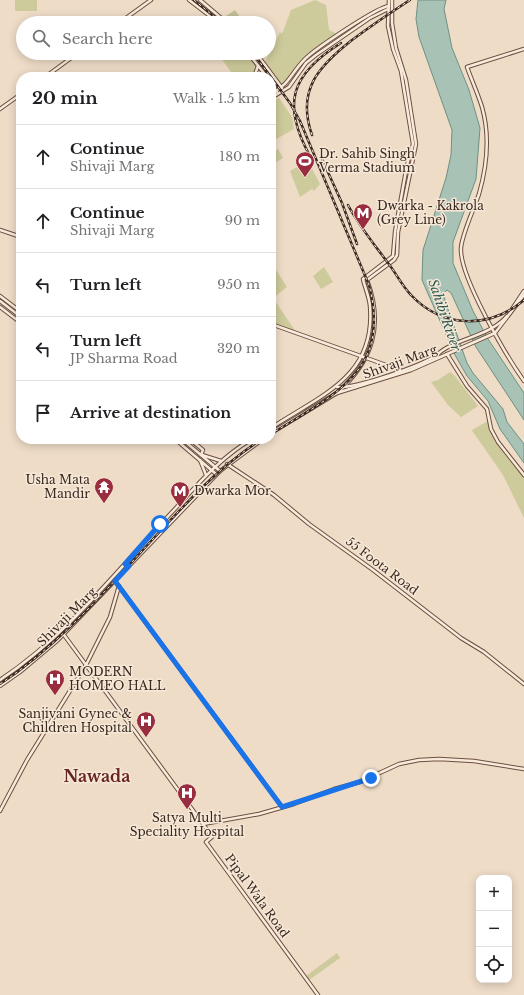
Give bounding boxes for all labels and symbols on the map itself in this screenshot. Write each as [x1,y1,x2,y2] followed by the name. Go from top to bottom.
[318,146,415,175] place label: Dr. Sahib Singh Verma Stadium
[294,150,316,178] sports icon: Dr. Sahib Singh Verma Stadium
[377,198,484,227] place label: Dwarka - Kakrola (Grey Line)
[352,202,374,230] metro station icon: Dwarka - Kakrola (Grey Line)
[424,277,465,354] water label: Sahibi River
[361,341,440,382] street label: Shivaji Marg
[26,472,90,501] place label: Usha Mata Mandir
[93,476,115,504] temple icon: Usha Mata Mandir
[169,480,191,508] metro station icon: Dwarka Mor
[194,483,271,498] place label: Dwarka Mor
[151,515,169,533] route start
[343,534,421,598] street label: 55 Foota Road
[34,583,100,649] street label: Shivaji Marg
[69,664,166,693] place label: MODERN HOMEO HALL
[44,668,66,696] hospital icon: MODERN HOMEO HALL
[18,706,132,735] place label: Sanjivani Gynec & Children Hospital
[135,710,157,738] hospital icon: Sanjivani Gynec & Children Hospital
[64,766,130,786] district label: Nawada
[362,769,380,787] route end
[176,782,198,810] hospital icon: Satya Multi Speciality Hospital
[130,810,244,839] place label: Satya Multi Speciality Hospital
[222,851,293,940] street label: Pipal Wala Road

